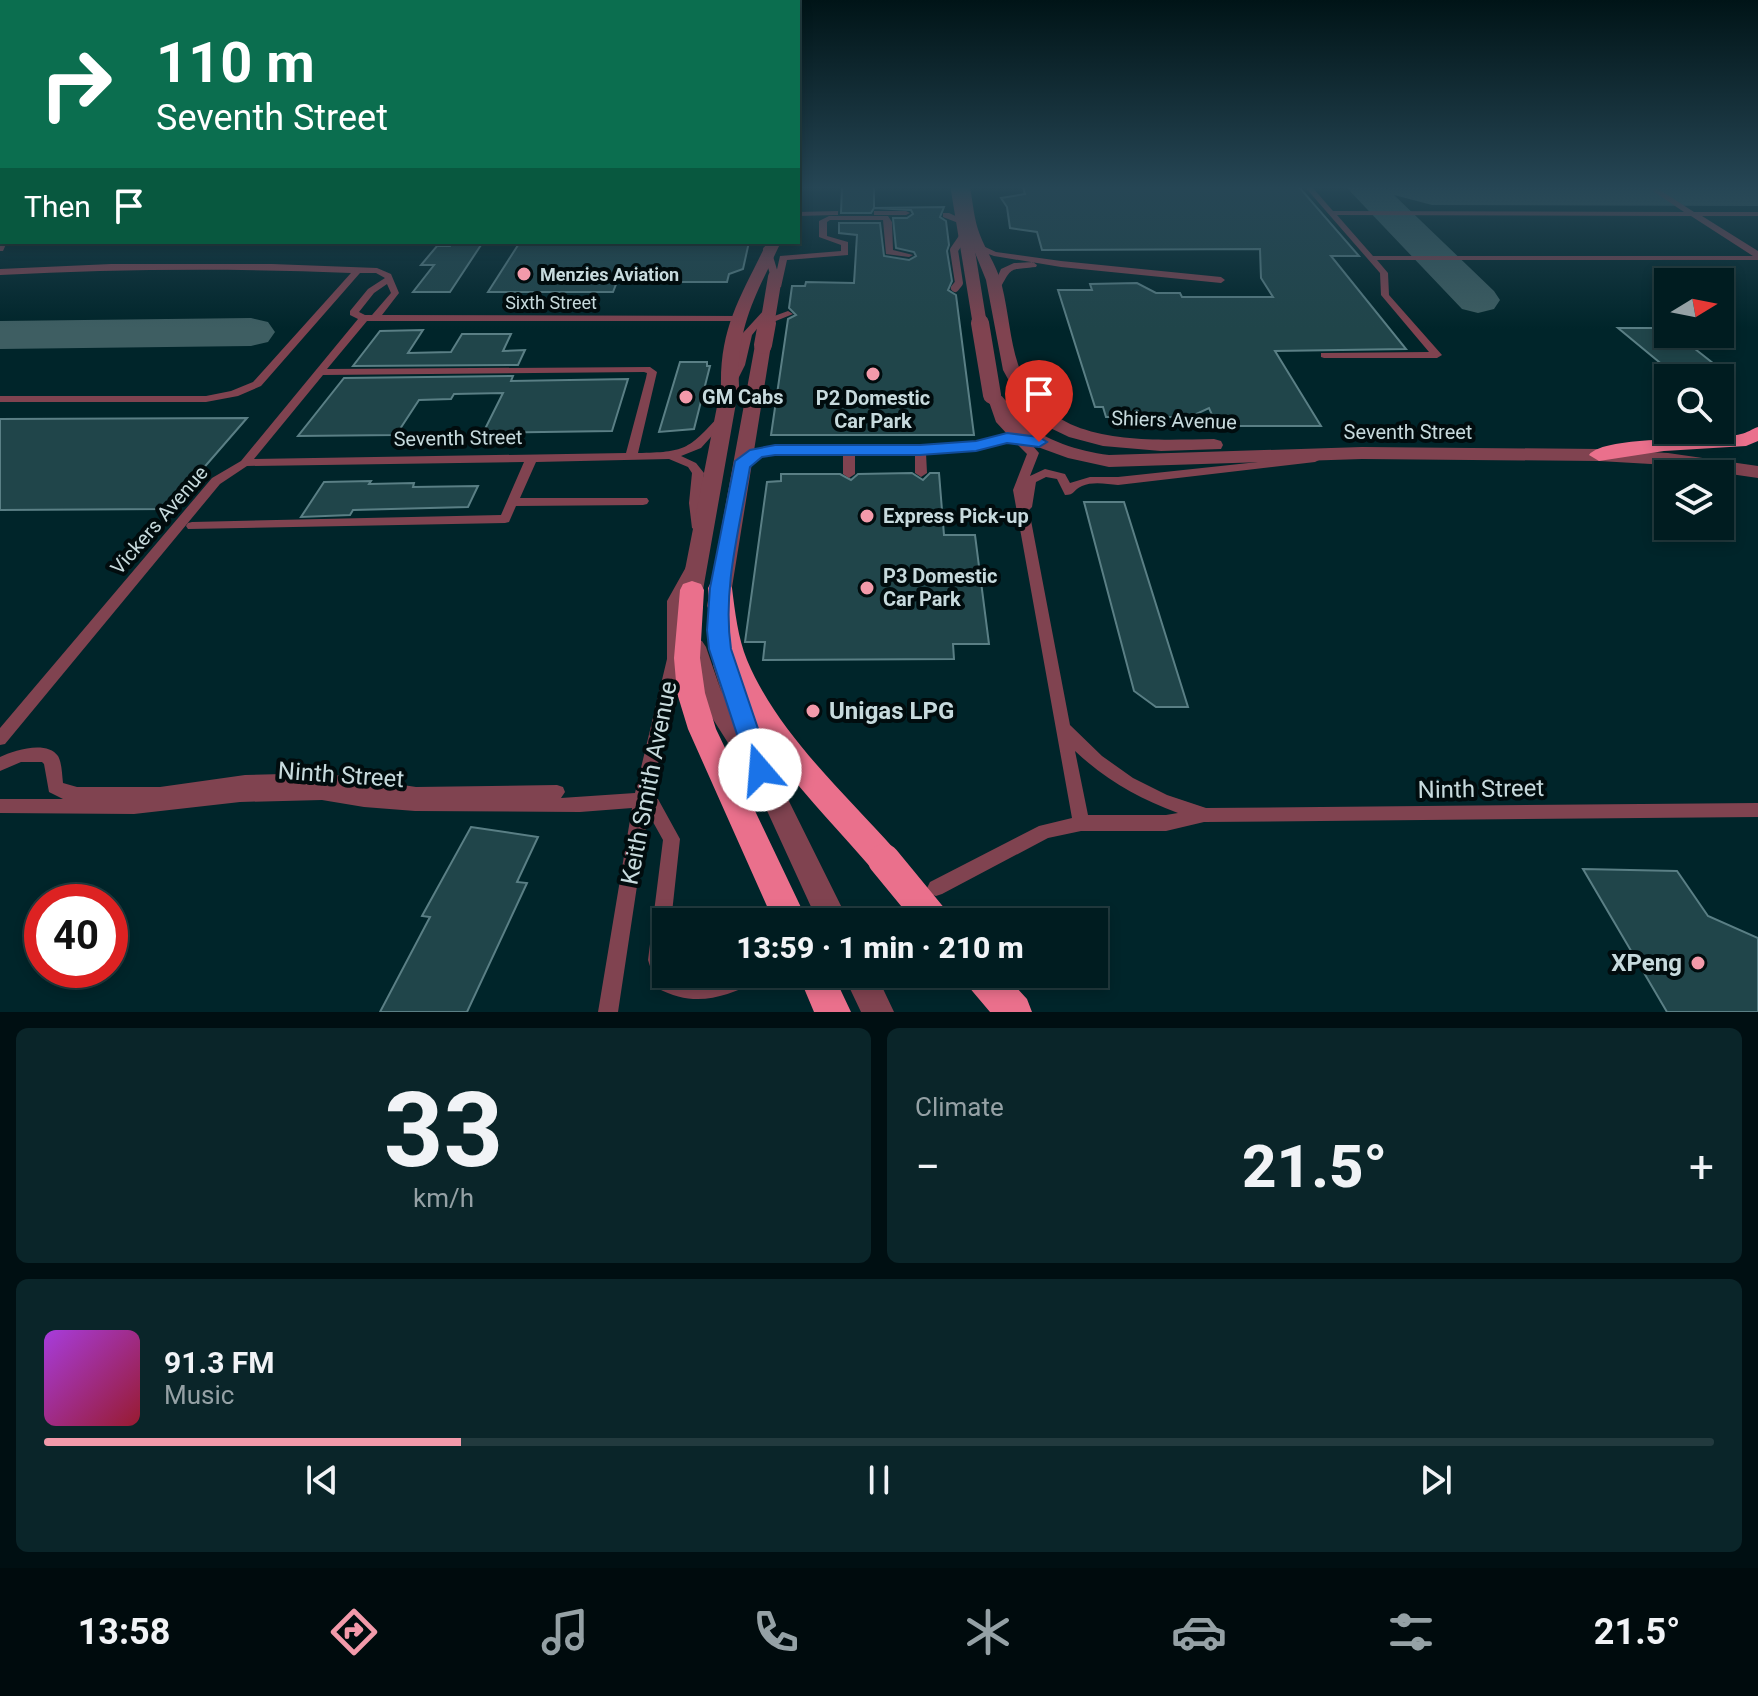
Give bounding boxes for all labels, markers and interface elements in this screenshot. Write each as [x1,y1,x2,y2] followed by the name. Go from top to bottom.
[156,30,315,96] text: 110 m
[24,32,128,136] icon: right
[156,97,388,139] text: Seventh Street
[107,184,151,228] icon: arrive
[24,189,91,224] text: Then
[540,264,679,285] place label: Menzies Aviation
[515,265,533,283] marker: Menzies Aviation
[1654,268,1734,348] north arrow
[1654,268,1734,540] map controls
[505,292,597,313] street label: Sixth Street
[1005,360,1073,442] pin
[1654,364,1734,444] button: search
[864,365,882,383] marker: P2 Domestic Car Park
[1017,372,1061,416] icon: arrive
[702,385,783,409] place label: GM Cabs
[816,386,930,433] place label: P2 Domestic Car Park
[677,388,695,406] marker: GM Cabs
[1111,406,1237,434] street label: Shiers Avenue
[1344,420,1472,444] street label: Seventh Street
[393,425,523,451] street label: Seventh Street
[1654,460,1734,540] button: layers
[105,461,213,579] street label: Vickers Avenue
[883,504,1029,528] place label: Express Pick-up
[858,507,876,525] marker: Express Pick-up
[883,564,998,611] place label: P3 Domestic Car Park
[858,579,876,597] marker: P3 Domestic Car Park
[616,679,682,887] street label: Keith Smith Avenue
[829,697,954,725] place label: Unigas LPG
[804,702,822,720] marker: Unigas LPG
[718,728,802,812] position arrow
[277,757,405,793] street label: Ninth Street
[1417,774,1545,804] street label: Ninth Street
[24,884,128,988] speed limit sign: 40
[736,930,1024,965] text: 13:59 · 1 min · 210 m
[1611,949,1682,977] place label: XPeng
[1689,954,1707,972] marker: XPeng
[384,1070,503,1191] text: 33
[915,1092,1004,1122] text: Climate
[1242,1131,1387,1202] text: 21.5°
[915,1141,940,1193] text: −
[1689,1141,1714,1193] text: +
[413,1183,474,1213] text: km/h
[164,1345,275,1380] text: 91.3 FM
[164,1380,234,1410] text: Music
[300,1458,344,1502] icon: previous
[857,1458,901,1502] icon: pause
[1414,1458,1458,1502] icon: next
[326,1604,382,1660] icon: directions
[537,1604,593,1660] icon: music
[748,1604,804,1660] icon: phone
[960,1604,1016,1660] icon: climate
[1171,1604,1227,1660] icon: car
[1383,1604,1439,1660] icon: filters
[78,1611,170,1653] text: 13:58
[1594,1611,1680,1653] text: 21.5°

